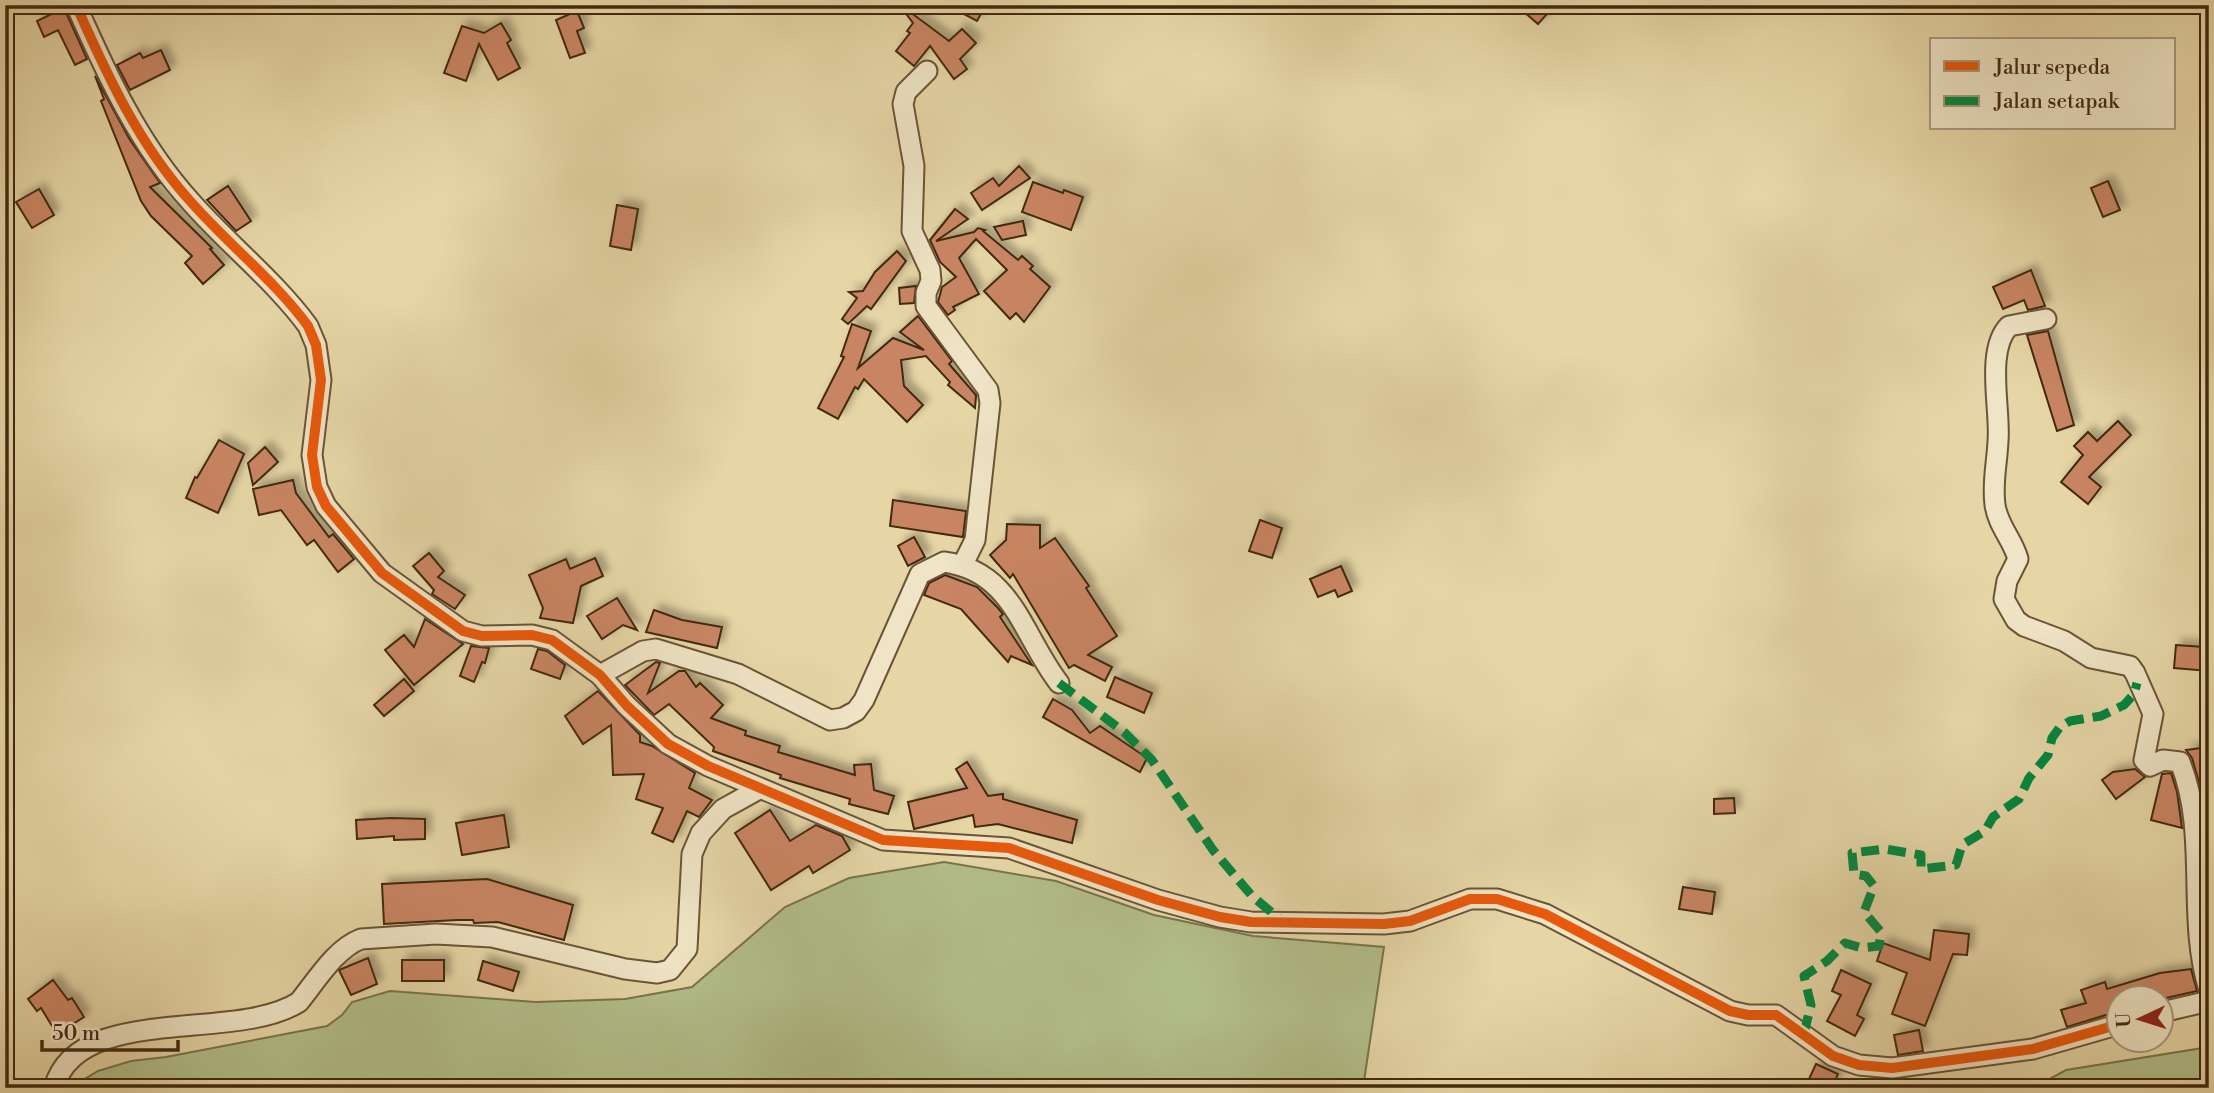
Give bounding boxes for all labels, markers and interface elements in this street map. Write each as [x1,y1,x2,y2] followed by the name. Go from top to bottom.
[1930,38,2176,130] legend
[1993,55,2111,81] text: Jalur sepeda
[1993,89,2120,115] text: Jalan setapak
[2106,984,2176,1054] north arrow
[42,1009,178,1053] scale bar
[2112,1012,2137,1028] text: U
[52,1021,100,1047] text: 50 m

